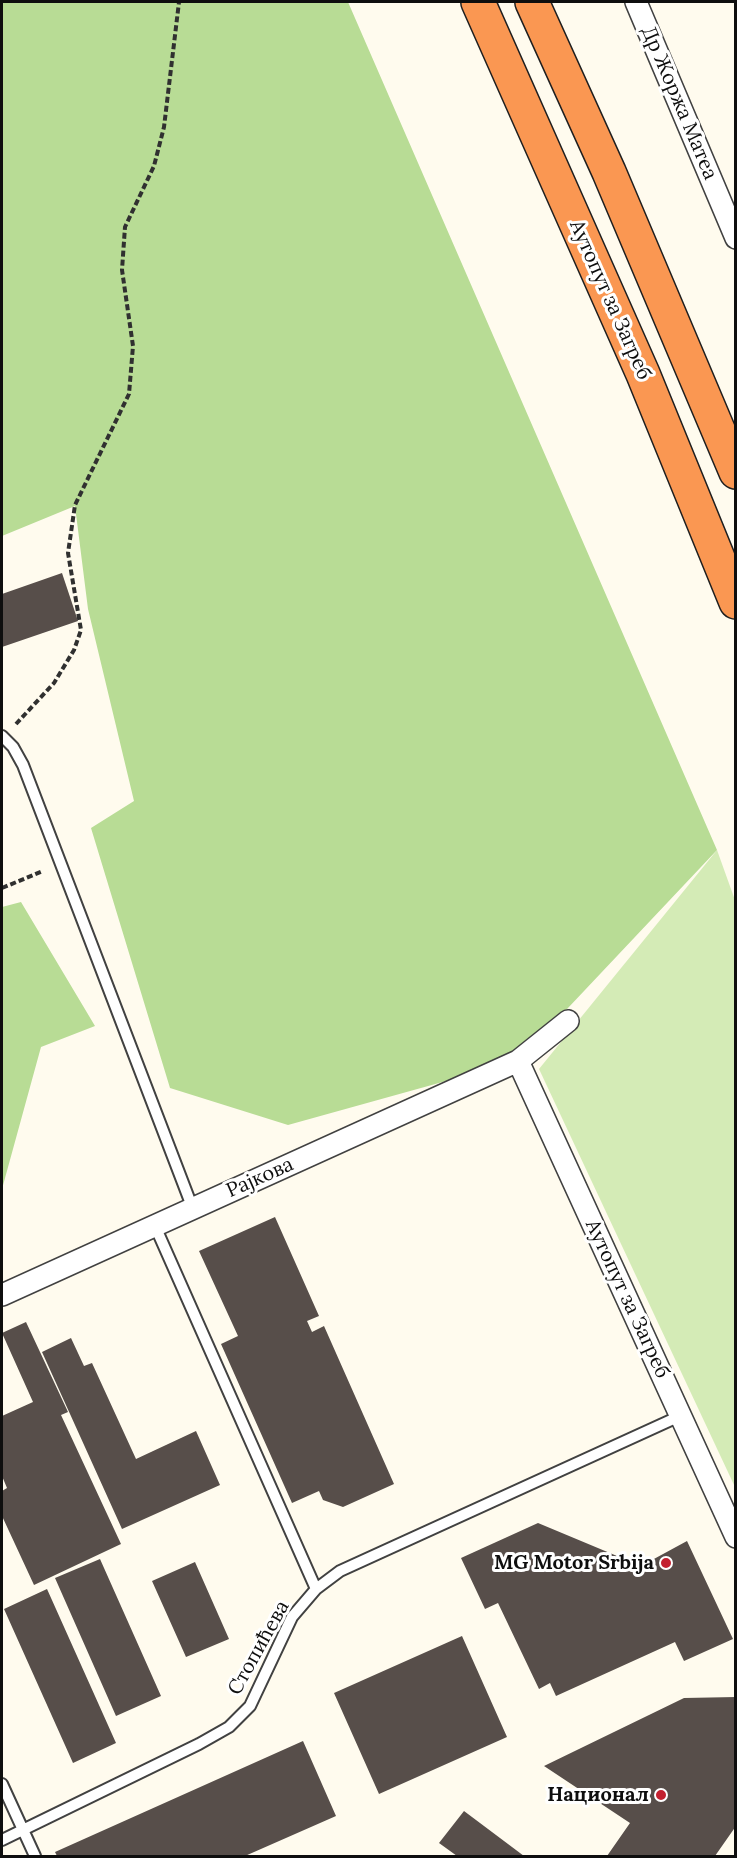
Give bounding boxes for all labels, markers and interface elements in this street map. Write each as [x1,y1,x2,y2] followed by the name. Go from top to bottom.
[636,23,722,183] street label: Др Жоржа Матеа
[564,217,656,383] street label: Аутопут за Загреб
[223,1153,297,1203] street label: Рајкова
[580,1216,674,1382] street label: Аутопут за Загреб
[494,1551,654,1575] place label: MG Motor Srbija
[659,1556,673,1570] marker: MG Motor Srbija
[223,1597,295,1699] street label: Стопићева
[547,1783,649,1807] place label: Национал
[654,1788,668,1802] marker: Национал

